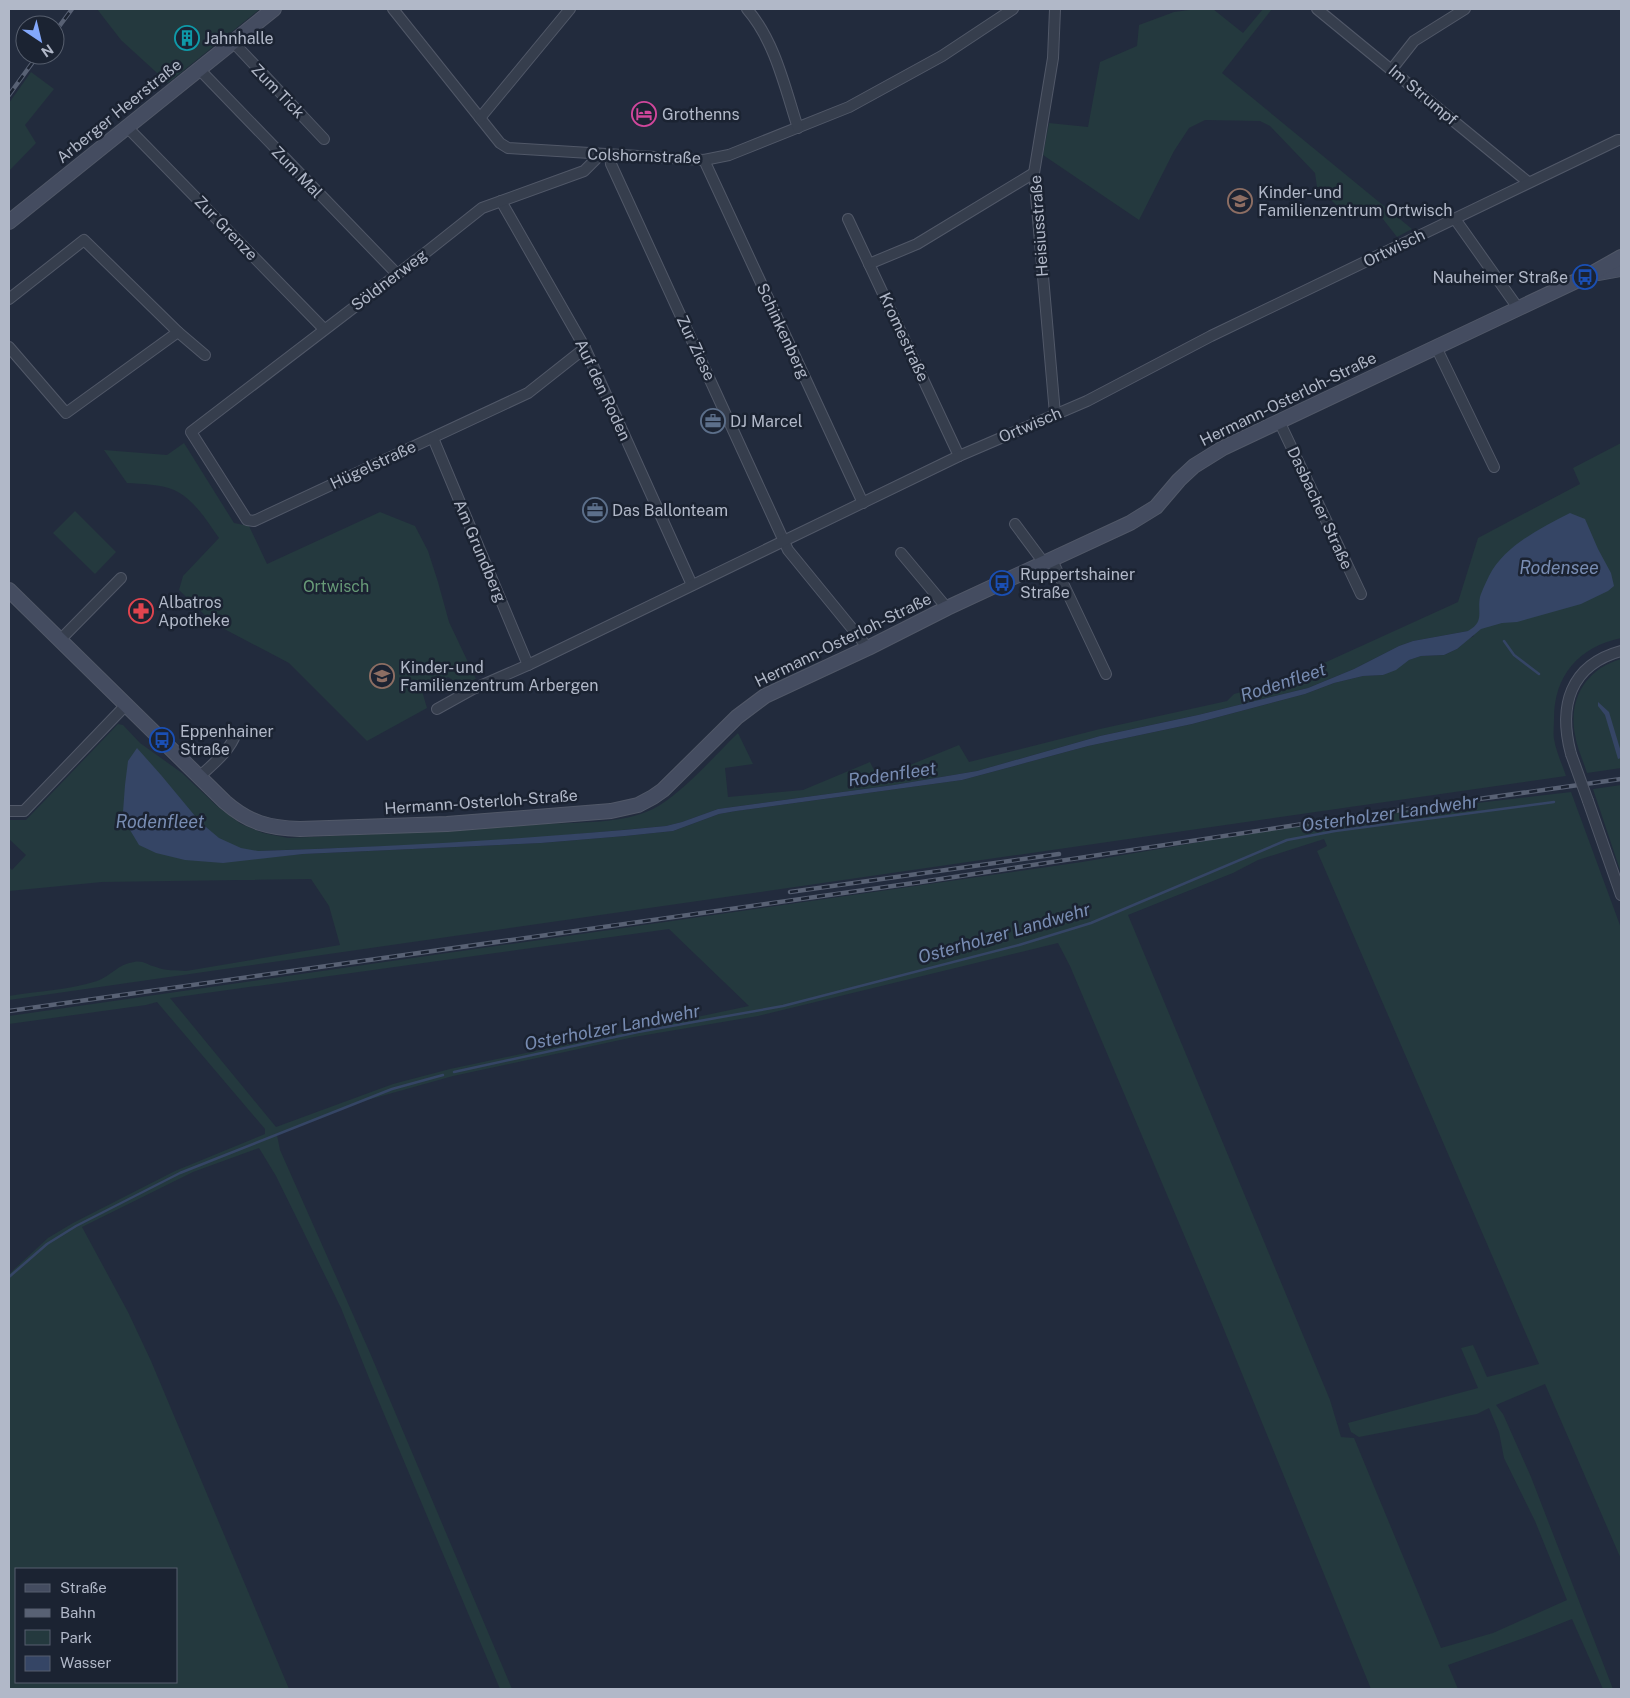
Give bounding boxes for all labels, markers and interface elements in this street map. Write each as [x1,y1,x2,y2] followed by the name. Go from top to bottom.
[15,15,65,65] north arrow
[174,25,200,51] building icon: Jahnhalle
[204,29,274,48] place label: Jahnhalle
[38,41,57,60] text: N
[53,55,185,167] street label: Arberger Heerstraße
[247,60,309,122] street label: Zum Tick
[1385,61,1461,129] street label: Im Strumpf
[631,101,657,127] hotel icon: Grothenns
[662,105,740,124] place label: Grothenns
[268,142,327,202] street label: Zum Mal
[587,145,701,167] street label: Colshornstraße
[1026,174,1052,278] street label: Heisiusstraße
[1258,183,1453,220] place label: Kinder- und Familienzentrum Ortwisch
[1227,188,1253,214] school or university icon: Kinder- und Familienzentrum Ortwisch
[191,192,261,264] street label: Zur Grenze
[1360,225,1428,271] street label: Ortwisch
[347,245,431,315] street label: Söldnerweg
[1572,264,1598,290] bus stop icon: Nauheimer Straße
[1432,268,1568,287] place label: Nauheimer Straße
[753,280,813,382] street label: Schinkenberg
[875,289,933,385] street label: Kromestraße
[673,312,719,384] street label: Zur Ziese
[571,336,635,444] street label: Auf den Roden
[1197,348,1379,450] street label: Hermann-Osterloh-Straße
[996,403,1064,447] street label: Ortwisch
[700,408,726,434] office icon: DJ Marcel
[730,412,803,431] place label: DJ Marcel
[327,437,419,493] street label: Hügelstraße
[1283,444,1357,572] street label: Dasbacher Straße
[450,497,510,605] street label: Am Grundberg
[582,497,608,523] office icon: Das Ballonteam
[612,501,728,520] place label: Das Ballonteam
[1519,557,1599,578] water label: Rodensee
[1020,565,1135,602] place label: Ruppertshainer Straße
[989,570,1015,596] bus stop icon: Ruppertshainer Straße
[303,577,369,596] park label: Ortwisch
[752,589,934,691] street label: Hermann-Osterloh-Straße
[158,593,230,630] place label: Albatros Apotheke
[128,598,154,624] pharmacy icon: Albatros Apotheke
[400,658,599,695] place label: Kinder- und Familienzentrum Arbergen
[1238,658,1329,706] water label: Rodenfleet
[369,663,395,689] school or university icon: Kinder- und Familienzentrum Arbergen
[180,722,274,759] place label: Eppenhainer Straße
[149,727,175,753] bus stop icon: Eppenhainer Straße
[847,757,938,791] water label: Rodenfleet
[384,786,578,818] street label: Hermann-Osterloh-Straße
[1300,790,1480,836] water label: Osterholzer Landwehr
[116,811,205,832] water label: Rodenfleet
[915,898,1093,968] water label: Osterholzer Landwehr
[522,1000,702,1054] water label: Osterholzer Landwehr
[15,1568,178,1683] legend
[60,1579,107,1596] text: Straße
[60,1604,96,1621] text: Bahn
[60,1629,92,1646] text: Park
[60,1654,112,1671] text: Wasser

